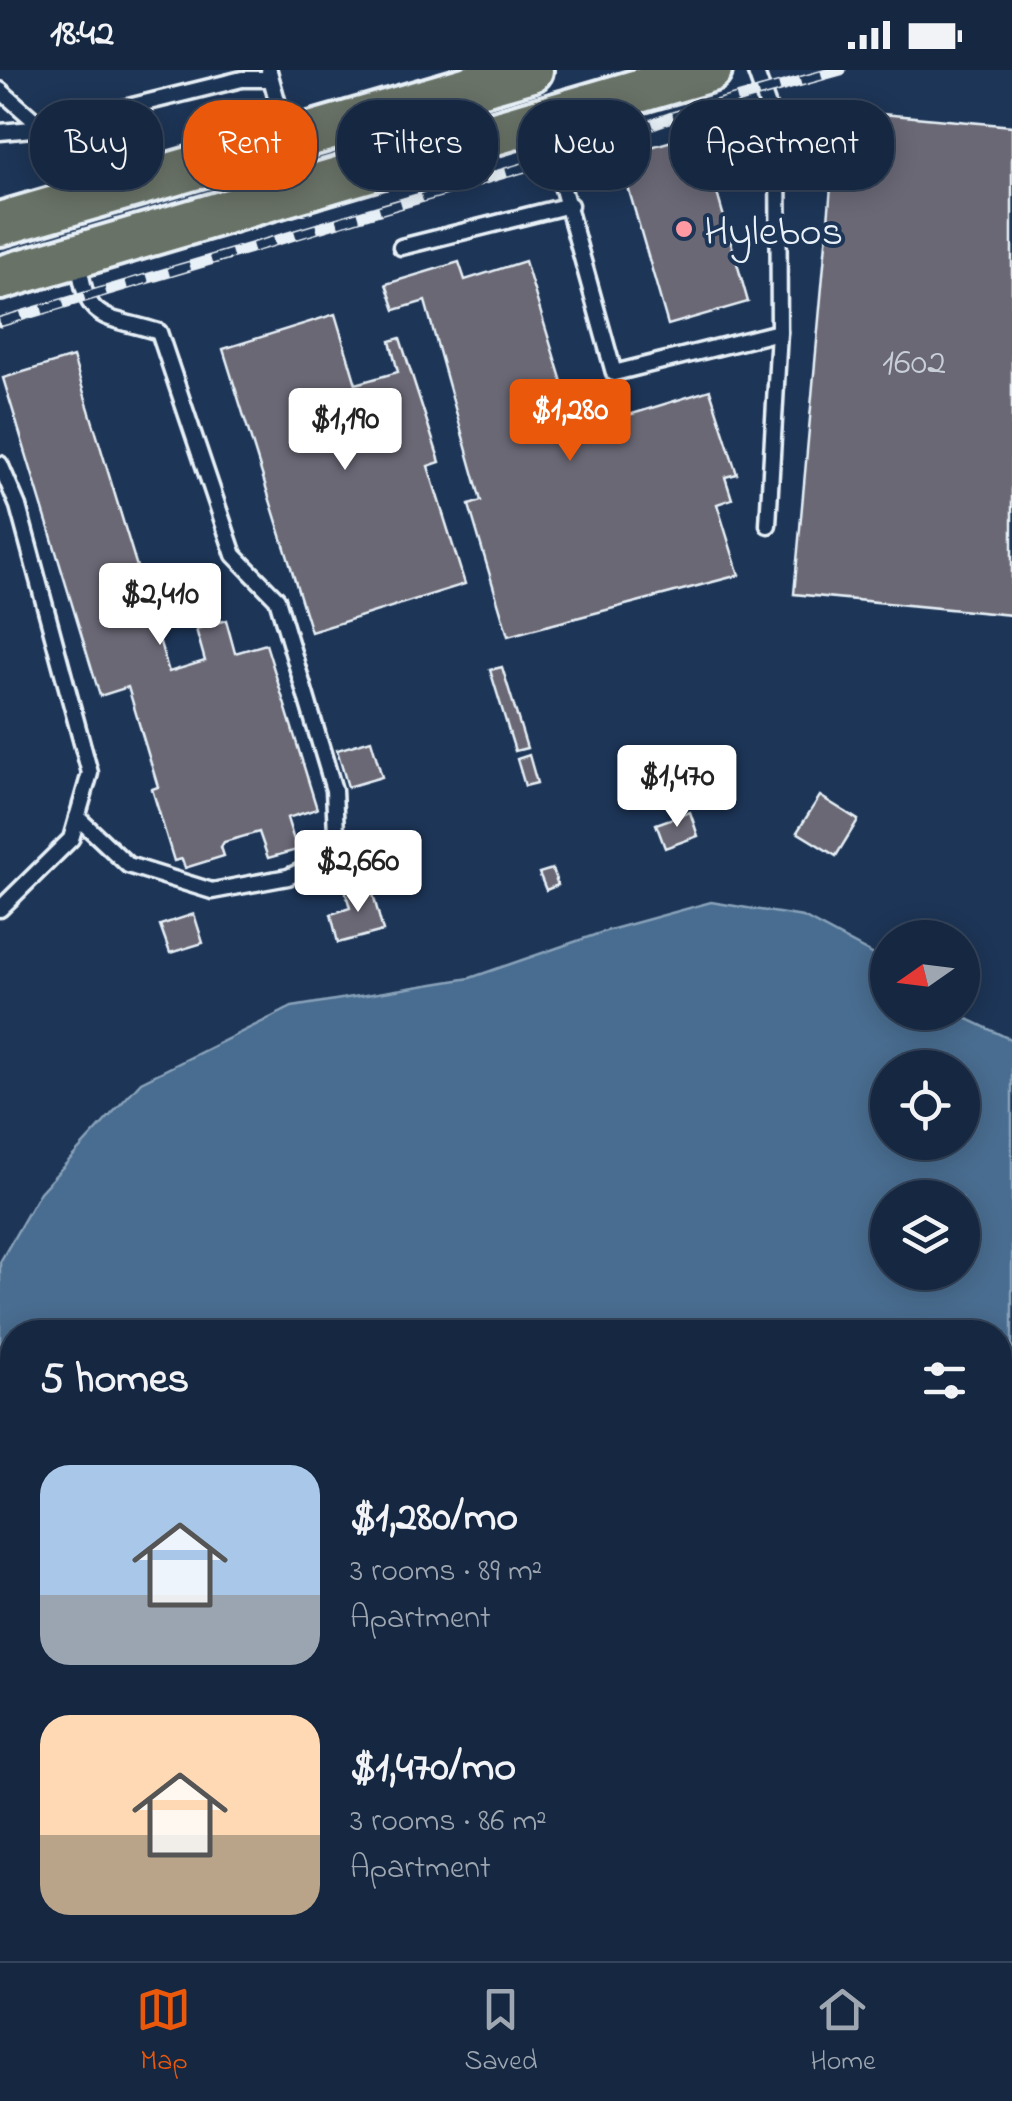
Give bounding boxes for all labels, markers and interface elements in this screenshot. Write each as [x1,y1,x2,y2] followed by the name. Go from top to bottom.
[50,7,114,63] text: 18:42
[30,100,163,190] chip: Buy
[183,100,317,190] chip: Rent
[337,100,498,190] chip: Filters
[518,100,650,190] chip: New
[670,100,894,190] chip: Apartment
[704,203,843,264] place label: Hylebos
[673,218,695,240] marker: Hylebos
[882,336,946,392] house number: 1602
[489,379,651,464] pin: $1,280
[264,388,426,473] pin: $1,190
[532,388,608,435] text: $1,280
[311,397,379,444] text: $1,190
[79,563,241,648] pin: $2,410
[121,572,199,619] text: $2,410
[596,745,758,830] pin: $1,470
[639,754,715,801] text: $1,470
[277,830,439,915] pin: $2,660
[317,839,399,886] text: $2,660
[870,920,980,1030] north arrow
[870,920,980,1290] map controls
[870,1050,980,1160] button: locate
[870,1180,980,1290] button: layers
[40,1350,189,1411] text: 5 homes
[917,1353,972,1408] icon: filters
[350,1488,518,1549] text: $1,280/mo
[120,1505,240,1625] icon: home
[350,1549,542,1596] text: 3 rooms · 89 m²
[350,1596,491,1643] text: Apartment
[350,1738,516,1799] text: $1,470/mo
[120,1755,240,1875] icon: home
[350,1799,547,1846] text: 3 rooms · 86 m²
[350,1846,491,1893] text: Apartment
[136,1982,191,2083] tab: Map
[464,1982,537,2083] tab: Saved
[810,1982,876,2083] tab: Home

